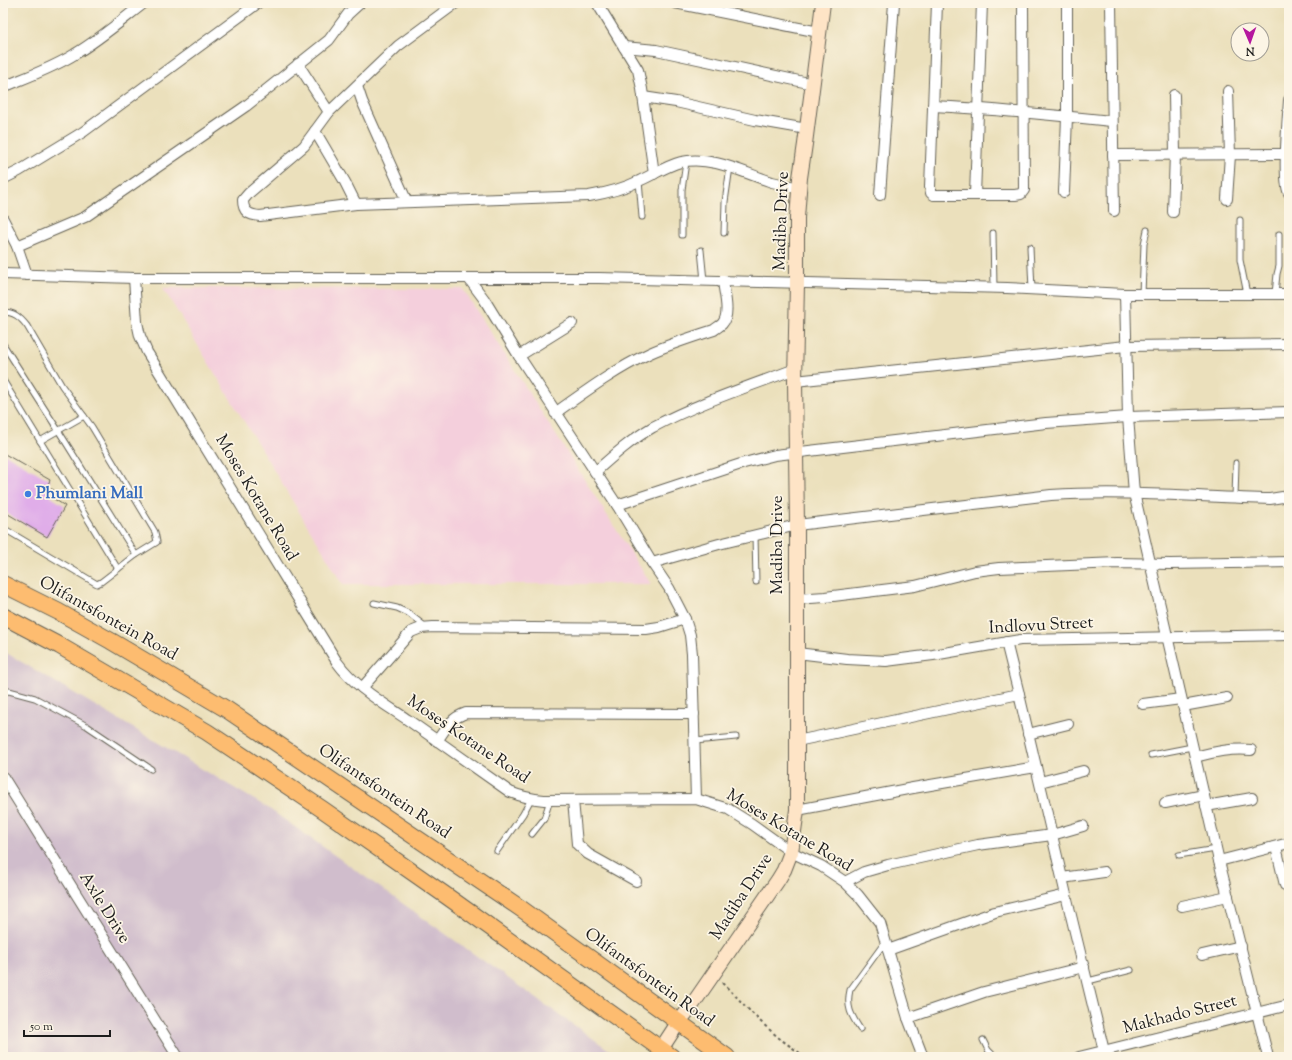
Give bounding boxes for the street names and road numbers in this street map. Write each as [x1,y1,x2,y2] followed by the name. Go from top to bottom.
[768,171,796,271] street label: Madiba Drive
[209,430,303,566] street label: Moses Kotane Road
[766,495,790,595] street label: Madiba Drive
[34,571,182,667] street label: Olifantsfontein Road
[988,611,1094,641] street label: Indlovu Street
[402,690,535,790] street label: Moses Kotane Road
[313,739,455,846] street label: Olifantsfontein Road
[721,784,857,878] street label: Moses Kotane Road
[705,849,779,945] street label: Madiba Drive
[73,868,135,948] street label: Axle Drive
[579,923,719,1034] street label: Olifantsfontein Road
[1121,989,1240,1041] street label: Makhado Street

